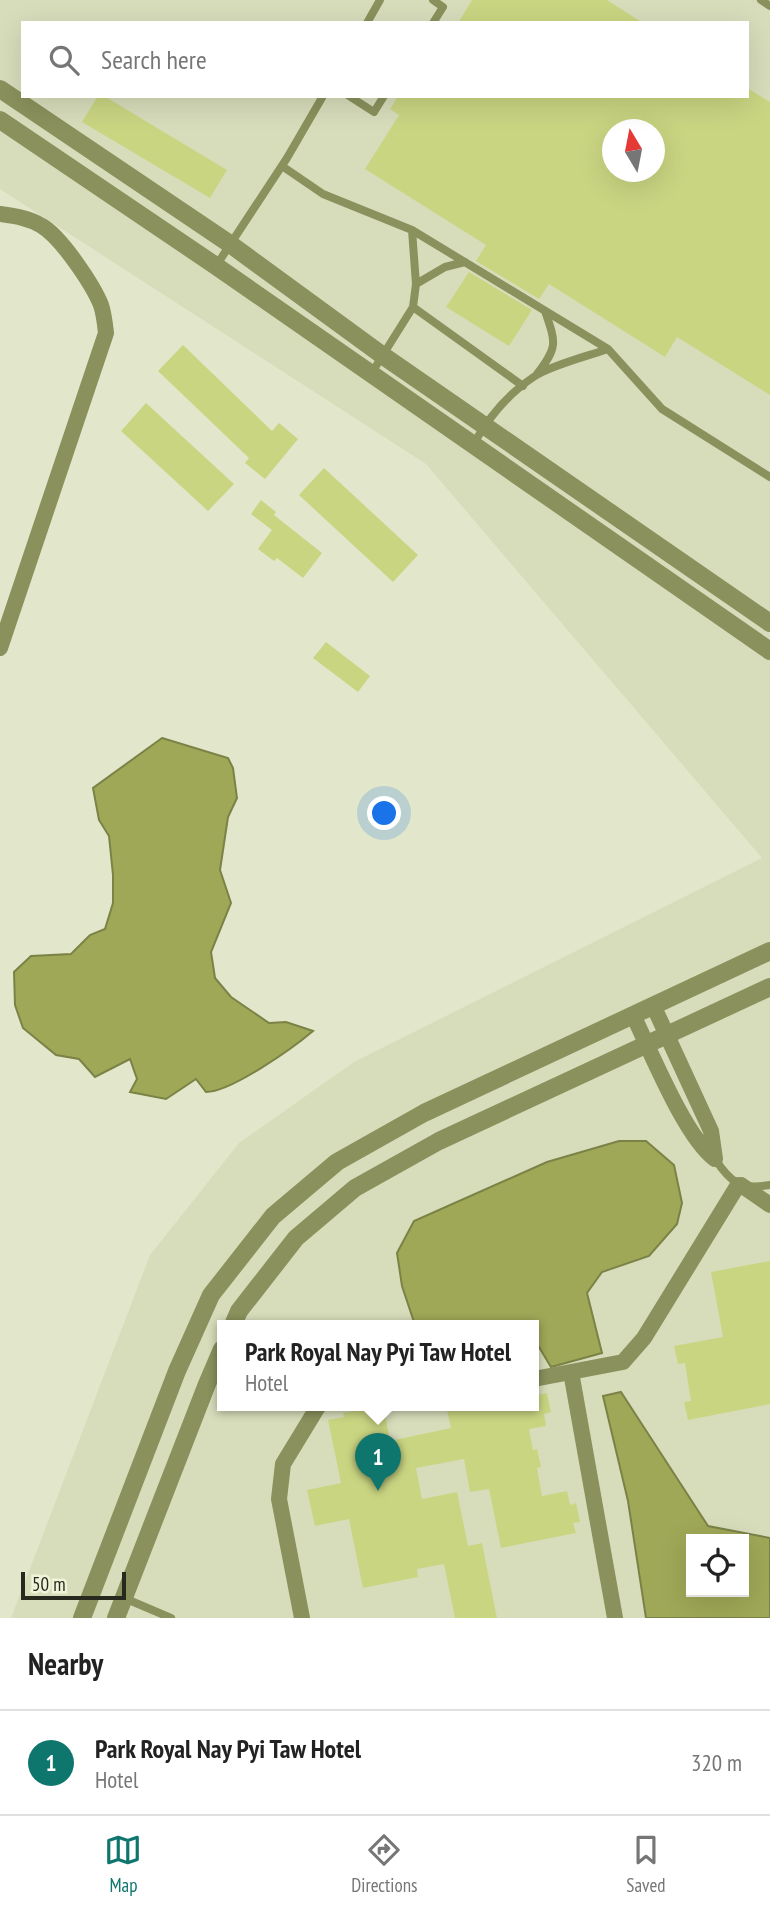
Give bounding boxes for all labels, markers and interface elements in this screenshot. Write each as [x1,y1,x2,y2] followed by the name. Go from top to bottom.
[21,21,749,98] search box
[45,41,83,79] icon: search
[101,43,207,76] text: Search here
[602,119,665,182] north arrow
[367,796,401,830] your location
[217,1320,539,1411] popup
[245,1335,511,1368] text: Park Royal Nay Pyi Taw Hotel
[245,1368,288,1397] text: Hotel
[355,1433,401,1491] pin: 1
[686,1534,749,1597] map controls
[686,1534,749,1597] button: locate
[21,1569,126,1601] scale bar
[32,1572,66,1596] text: 50 m
[28,1644,103,1683] text: Nearby
[95,1732,361,1765] text: Park Royal Nay Pyi Taw Hotel
[46,1748,57,1777] text: 1
[691,1748,742,1777] text: 320 m
[95,1765,138,1794] text: Hotel
[104,1831,142,1897] tab: Map
[351,1831,417,1897] tab: Directions
[626,1831,666,1897] tab: Saved

